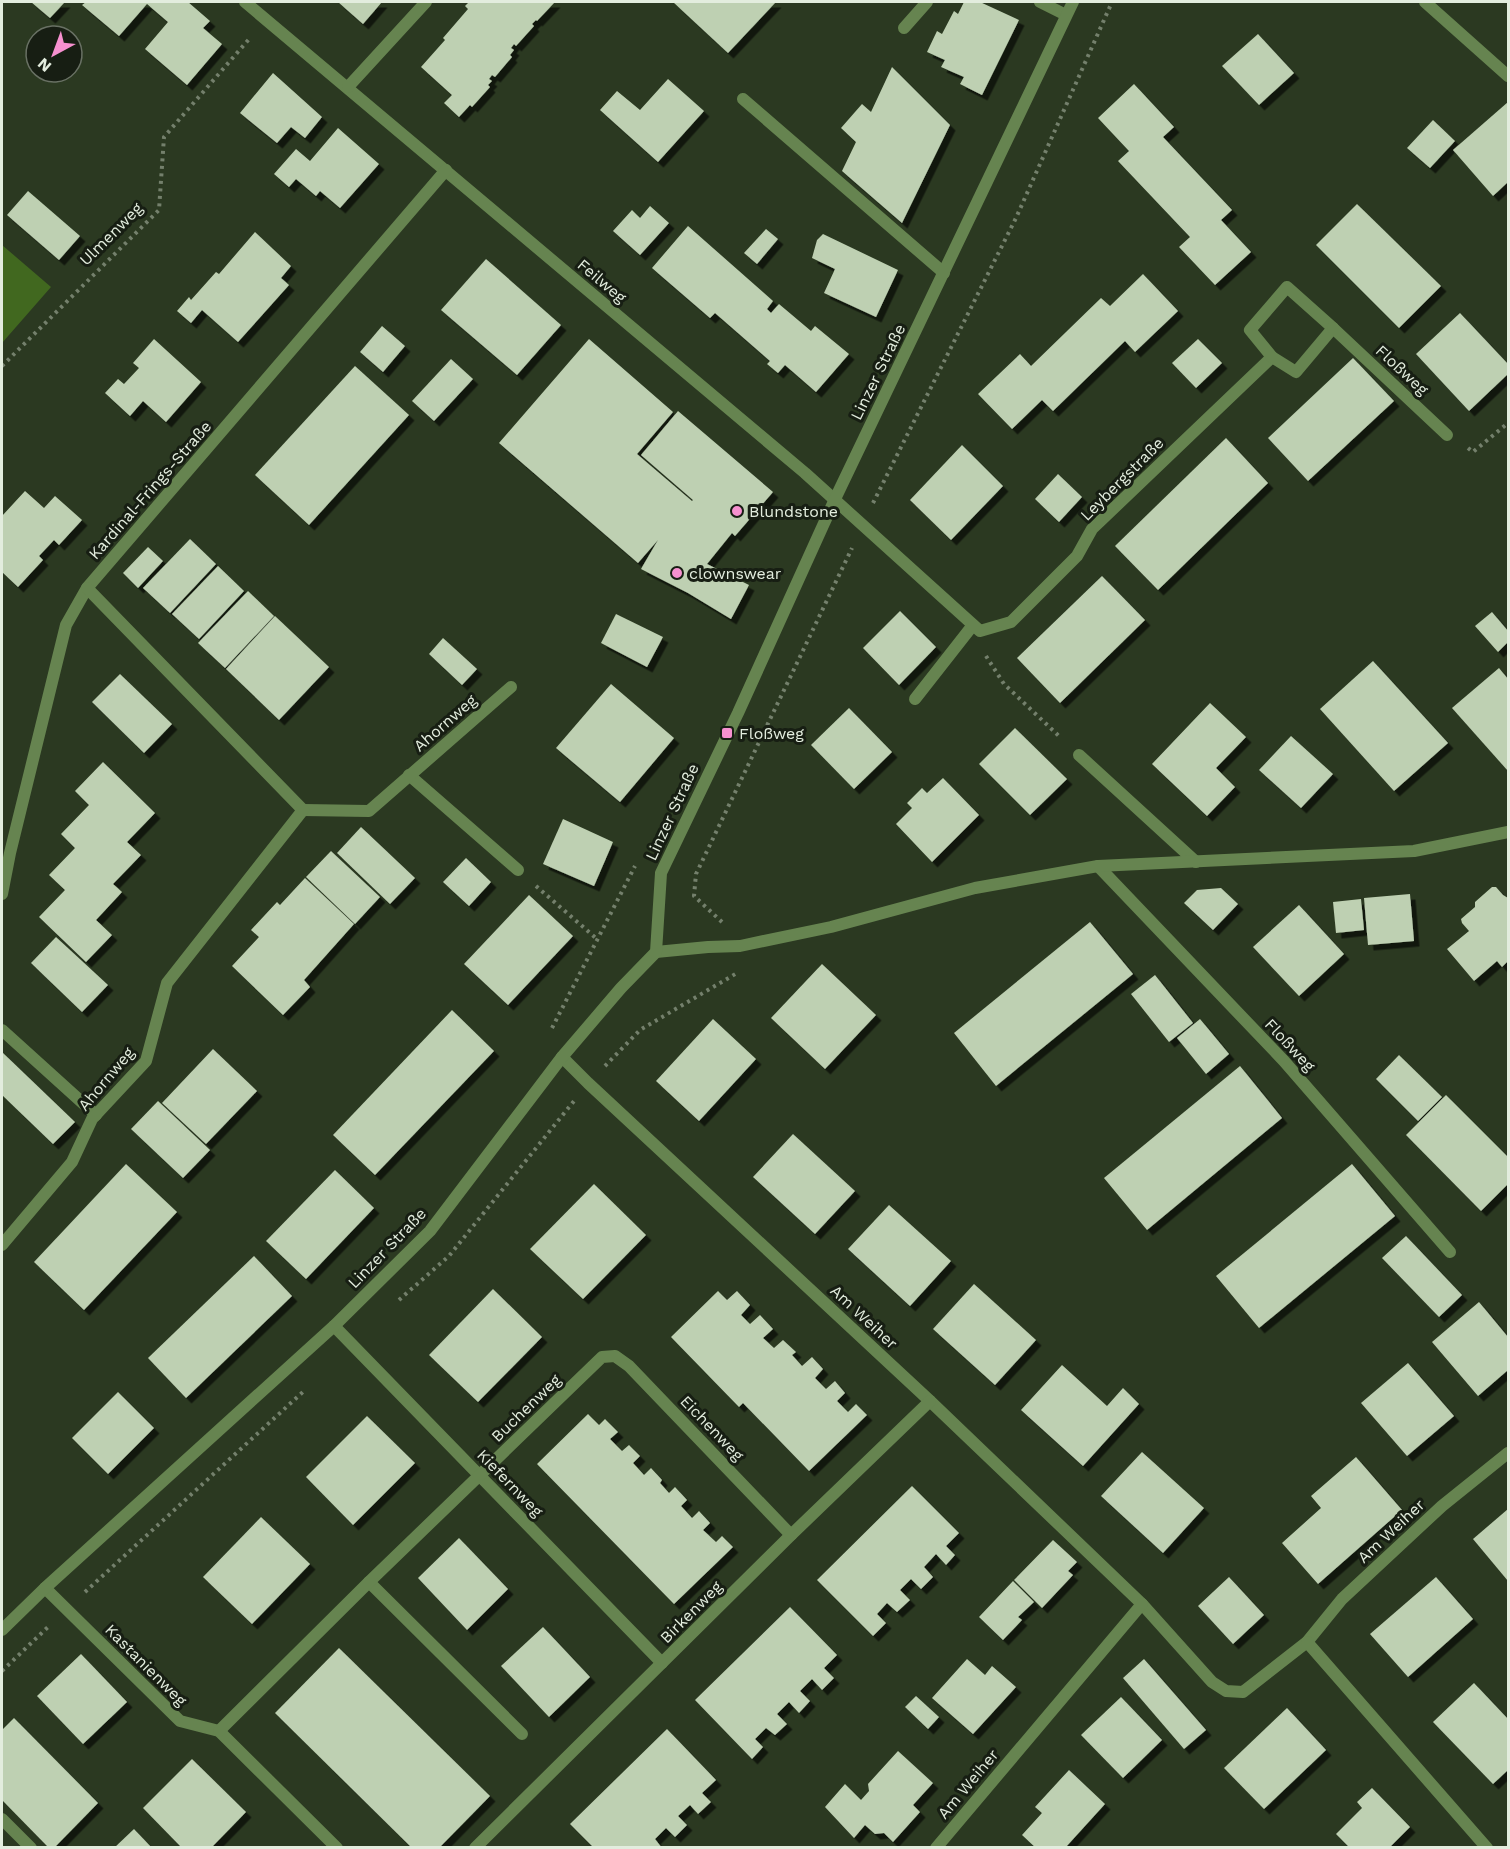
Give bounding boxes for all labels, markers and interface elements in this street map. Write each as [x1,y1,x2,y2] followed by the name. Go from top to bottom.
[24,24,84,84] north arrow
[34,54,55,76] text: N
[76,198,147,269] street label: Ulmenweg
[574,255,631,307] street label: Feilweg
[847,321,909,423] street label: Linzer Straße
[1372,341,1433,399] street label: Floßweg
[85,417,215,563] street label: Kardinal-Frings-Straße
[1076,433,1168,525] street label: Leybergstraße
[749,502,838,521] place label: Blundstone
[730,504,744,518] marker: Blundstone
[689,564,782,583] place label: clownswear
[670,566,684,580] marker: clownswear
[410,690,481,756] street label: Ahornweg
[739,724,804,743] place label: Floßweg
[720,726,734,740] marker: Floßweg
[641,761,703,863] street label: Linzer Straße
[1261,1015,1319,1076] street label: Floßweg
[74,1043,138,1115] street label: Ahornweg
[344,1204,430,1292] street label: Linzer Straße
[826,1281,902,1353] street label: Am Weiher
[487,1370,565,1446] street label: Buchenweg
[676,1391,748,1465] street label: Eichenweg
[473,1445,547,1521] street label: Kiefernweg
[1353,1495,1429,1567] street label: Am Weiher
[656,1577,726,1647] street label: Birkenweg
[101,1620,191,1710] street label: Kastanienweg
[933,1745,1003,1823] street label: Am Weiher

